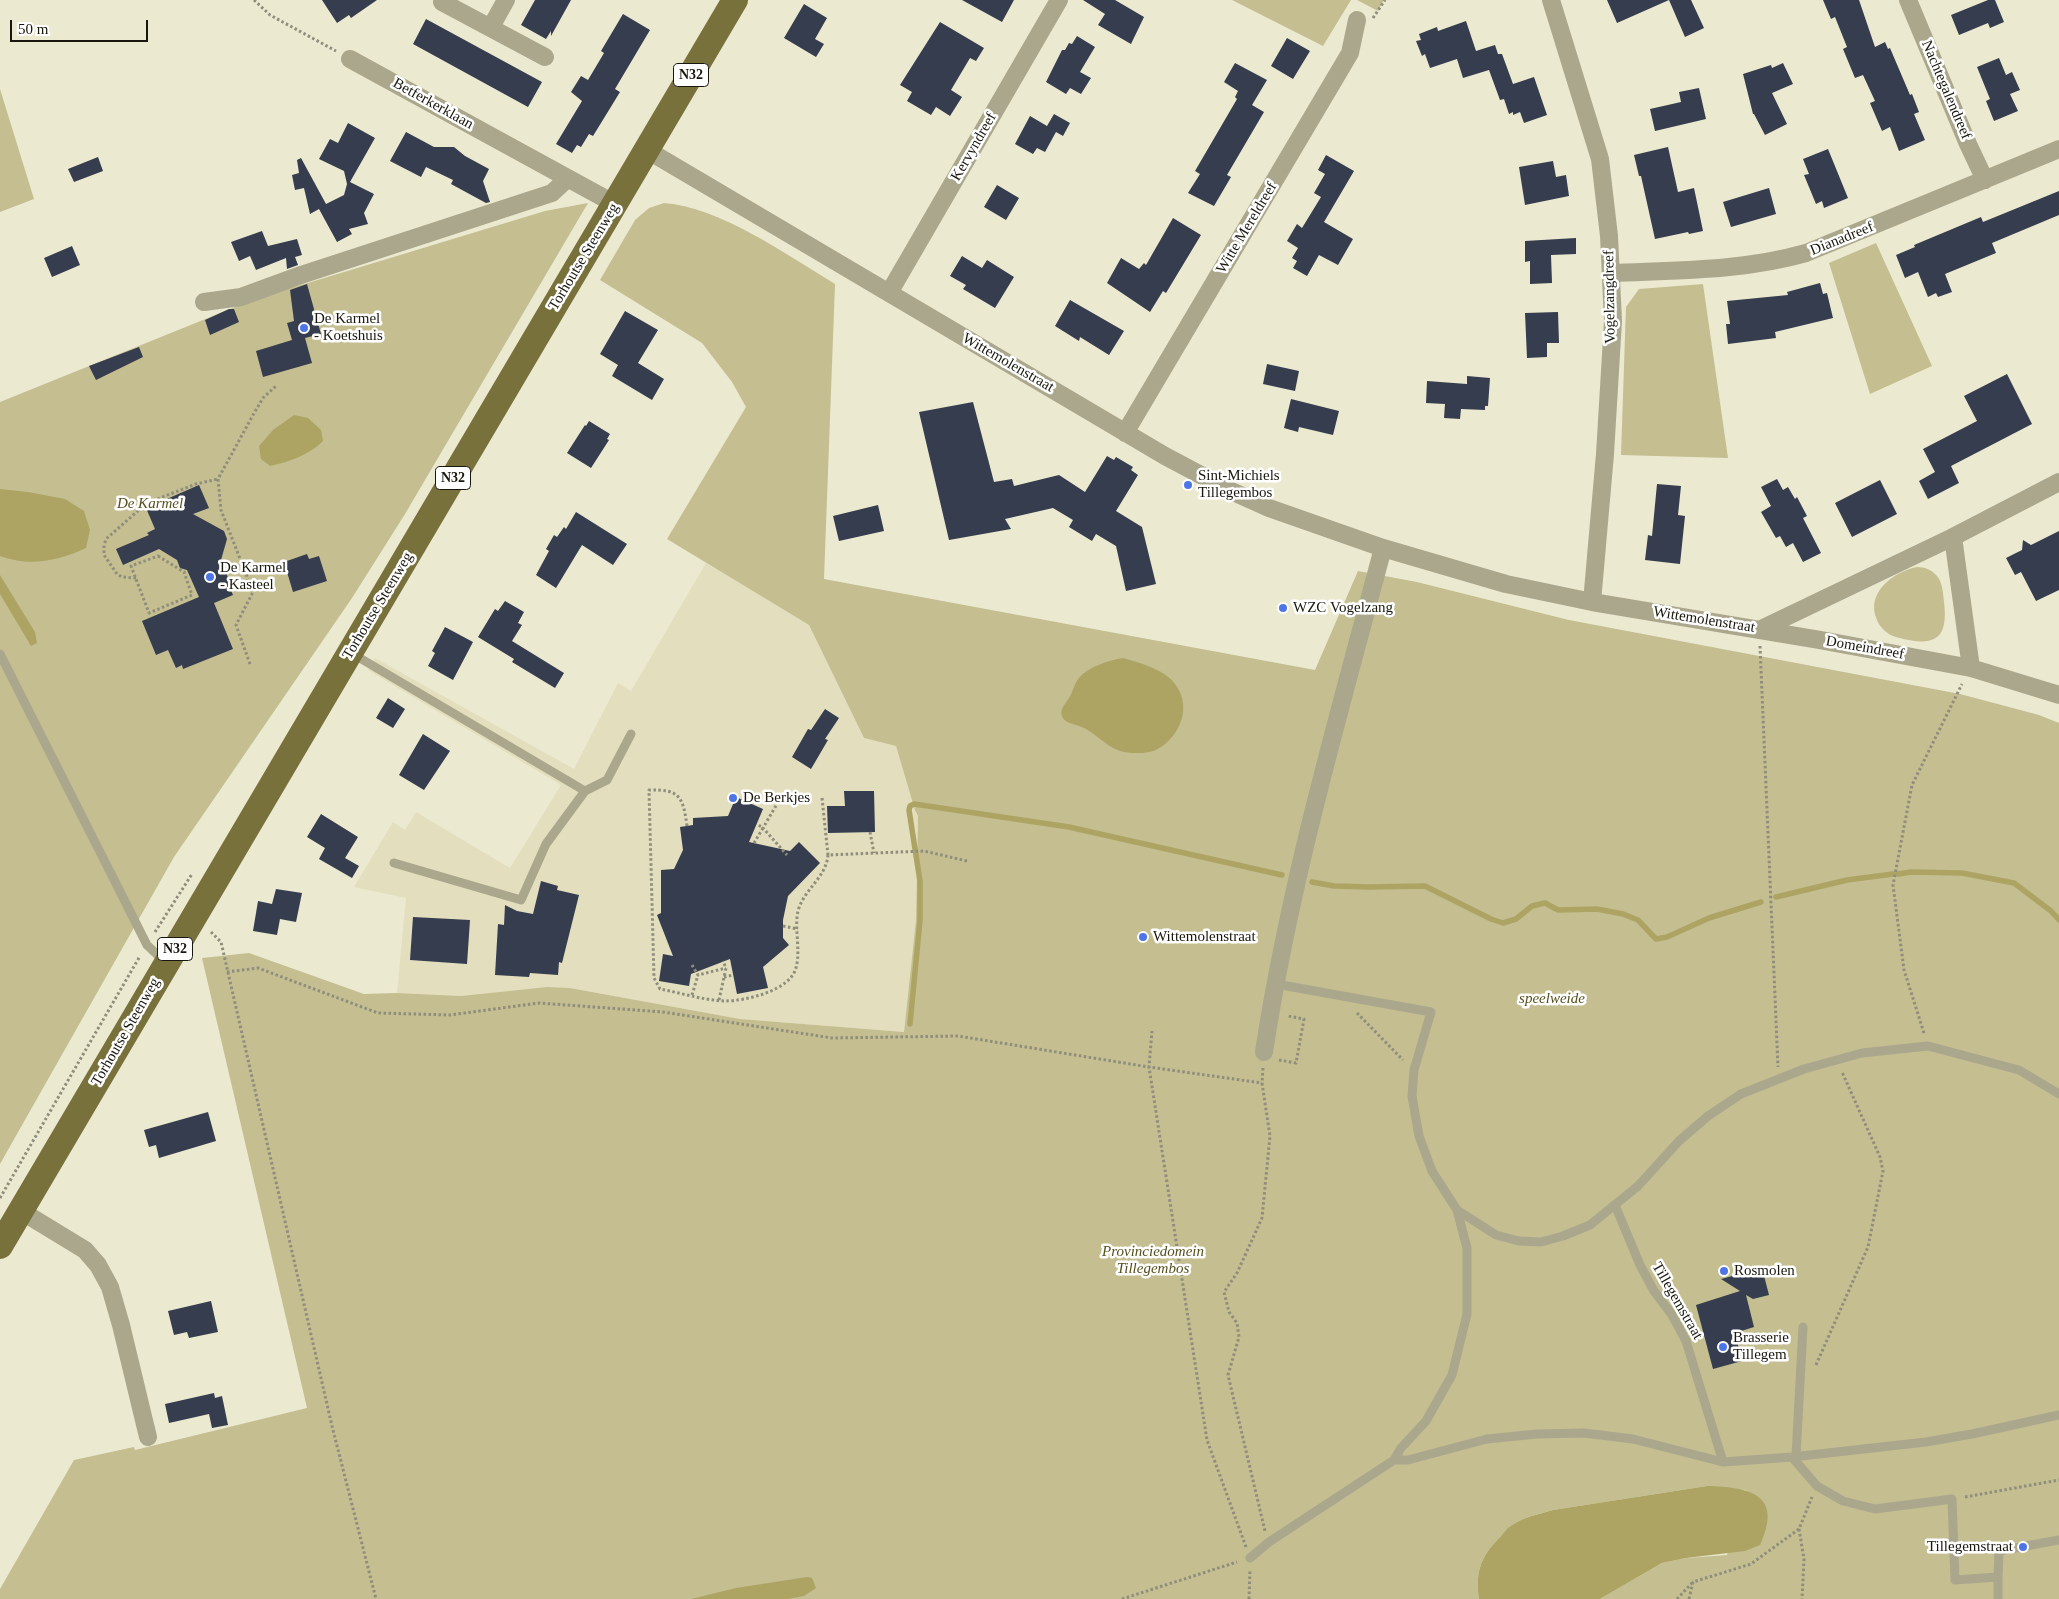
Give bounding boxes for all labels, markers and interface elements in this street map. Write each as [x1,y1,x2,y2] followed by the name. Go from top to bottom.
[12,10,150,42] scale bar
[18,21,48,37] text: 50 m
[1917,38,1975,142] street label: Nachtegalendreef
[674,64,708,86] road number: N32
[390,75,476,133] street label: Betferkerklaan
[947,110,1001,184] street label: Kervyndreef
[1213,179,1281,277] street label: Witte Mereldreef
[545,200,623,314] street label: Torhoutse Steenweg
[1808,218,1876,260] street label: Dianadreef
[1600,250,1620,344] street label: Vogelzangdreef
[314,310,383,345] place label: De Karmel - Koetshuis
[298,322,310,334] marker: De Karmel - Koetshuis
[959,330,1057,396] street label: Wittemolenstraat
[436,466,470,489] road number: N32
[1198,467,1280,502] place label: Sint-Michiels Tillegembos
[1182,479,1194,491] marker: Sint-Michiels Tillegembos
[117,495,183,513] park label: De Karmel
[339,549,417,663] street label: Torhoutse Steenweg
[220,559,286,594] place label: De Karmel - Kasteel
[204,571,216,583] marker: De Karmel - Kasteel
[1293,599,1393,617] place label: WZC Vogelzang
[1277,602,1289,614] marker: WZC Vogelzang
[1652,603,1756,637] street label: Wittemolenstraat
[1824,632,1906,664] street label: Domeindreef
[743,789,810,807] place label: De Berkjes
[727,792,739,804] marker: De Berkjes
[1153,928,1256,946] place label: Wittemolenstraat
[1137,931,1149,943] marker: Wittemolenstraat
[158,938,192,961] road number: N32
[88,975,164,1089] street label: Torhoutse Steenweg
[1519,990,1585,1008] park label: speelweide
[1102,1243,1204,1278] park label: Provinciedomein Tillegembos
[1648,1259,1706,1343] street label: Tillegemstraat
[1734,1262,1795,1280] place label: Rosmolen
[1718,1265,1730,1277] marker: Rosmolen
[1733,1329,1789,1364] place label: Brasserie Tillegem
[1717,1341,1729,1353] marker: Brasserie Tillegem
[1927,1538,2013,1556] place label: Tillegemstraat
[2017,1541,2029,1553] marker: Tillegemstraat

